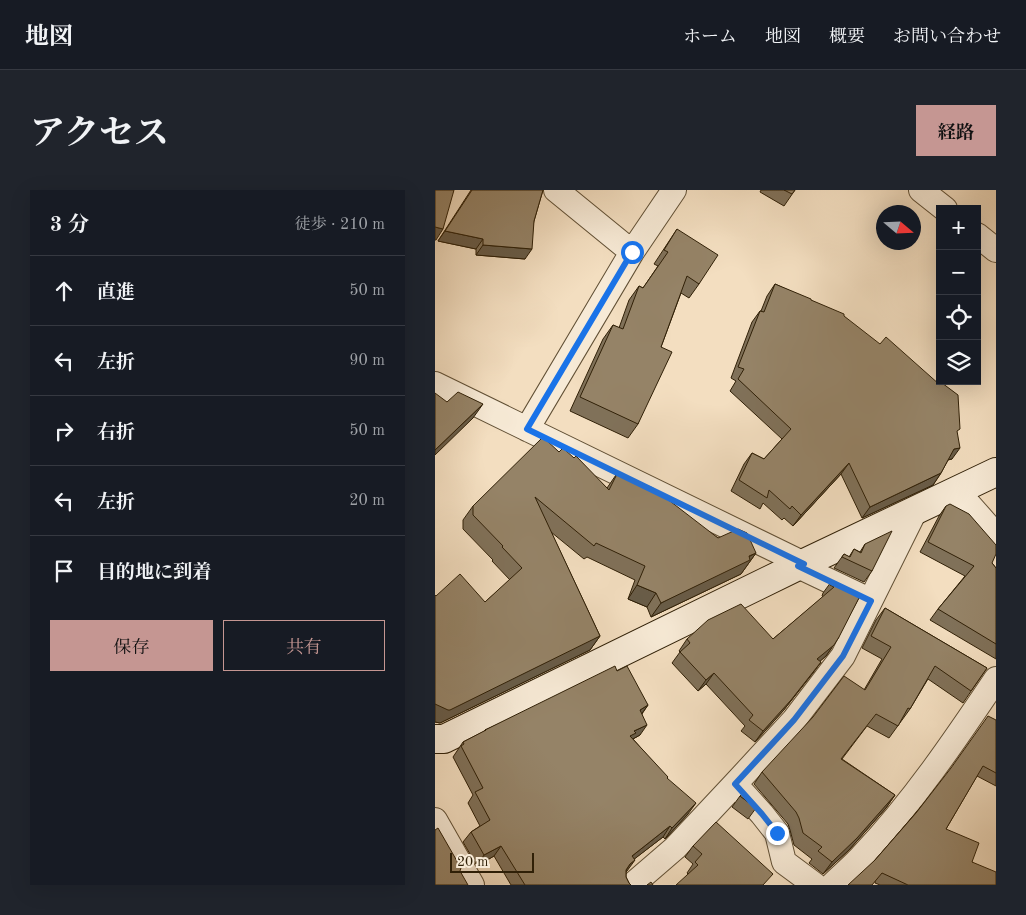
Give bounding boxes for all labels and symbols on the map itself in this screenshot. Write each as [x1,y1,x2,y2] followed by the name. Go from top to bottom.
[876,205,921,250] north arrow
[621,241,644,264] route start
[766,822,789,845] route end
[450,850,534,873] scale bar

